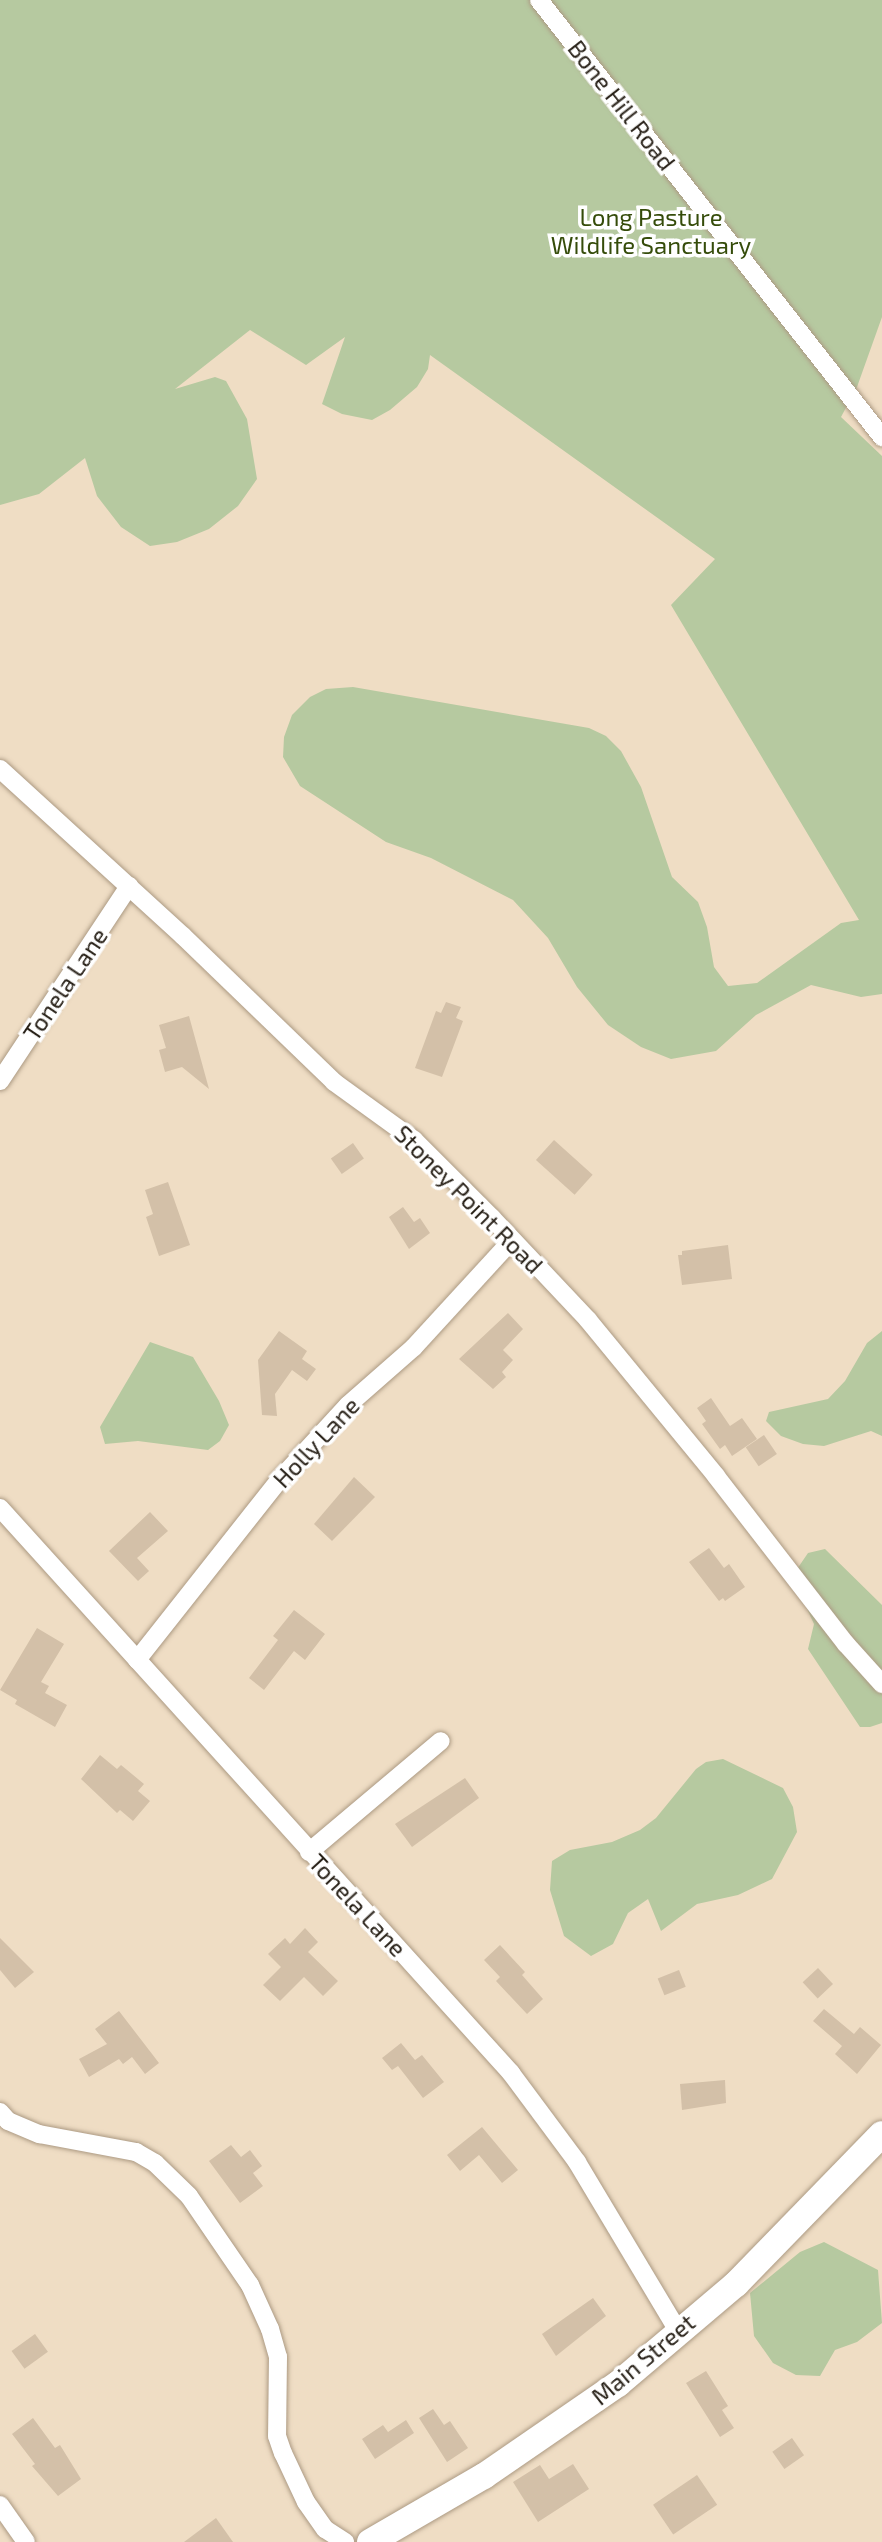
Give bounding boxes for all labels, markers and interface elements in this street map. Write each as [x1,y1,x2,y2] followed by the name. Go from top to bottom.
[562,34,682,176] street label: Bone Hill Road
[551,203,751,259] park label: Long Pasture Wildlife Sanctuary
[17,922,113,1046] street label: Tonela Lane
[389,1119,549,1279] street label: Stoney Point Road
[267,1391,365,1493] street label: Holly Lane
[303,1848,413,1962] street label: Tonela Lane
[585,2307,701,2411] street label: Main Street

